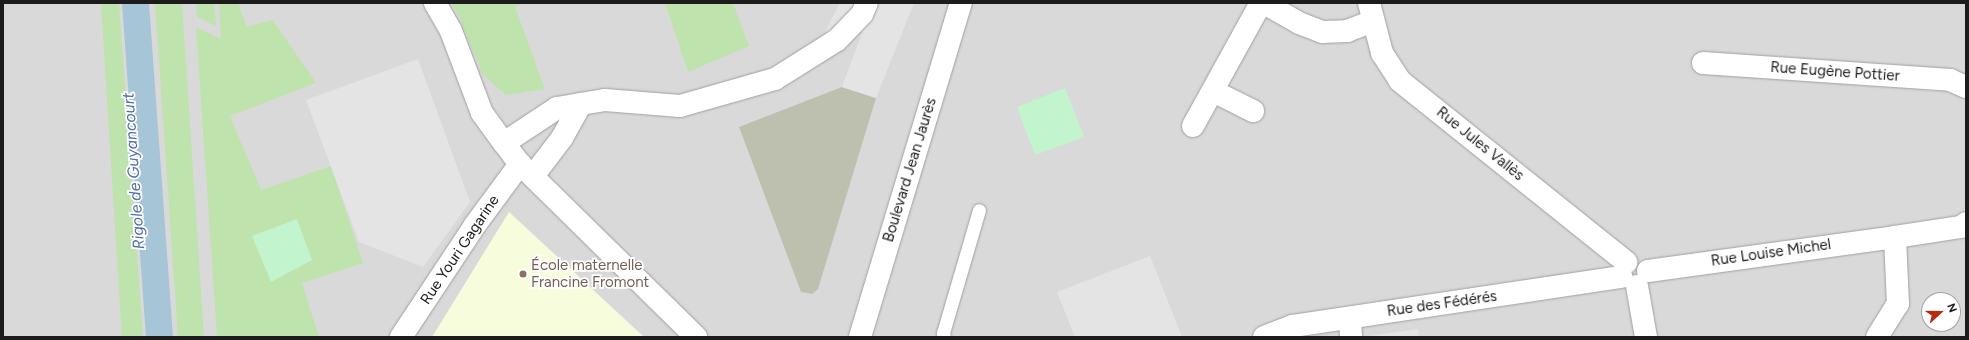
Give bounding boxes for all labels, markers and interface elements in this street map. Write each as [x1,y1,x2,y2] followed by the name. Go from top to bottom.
[1770,59,1900,85] street label: Rue Eugène Pottier
[119,92,149,250] water label: Rigole de Guyancourt
[879,96,941,244] street label: Boulevard Jean Jaurès
[1433,103,1527,185] street label: Rue Jules Vallès
[417,192,503,308] street label: Rue Youri Gagarine
[1710,236,1832,270] street label: Rue Louise Michel
[531,256,649,291] place label: École maternelle Francine Fromont
[518,269,528,279] marker: École maternelle Francine Fromont
[1386,287,1498,321] street label: Rue des Fédérés
[1921,292,1961,332] north arrow
[1944,302,1959,314] text: N

